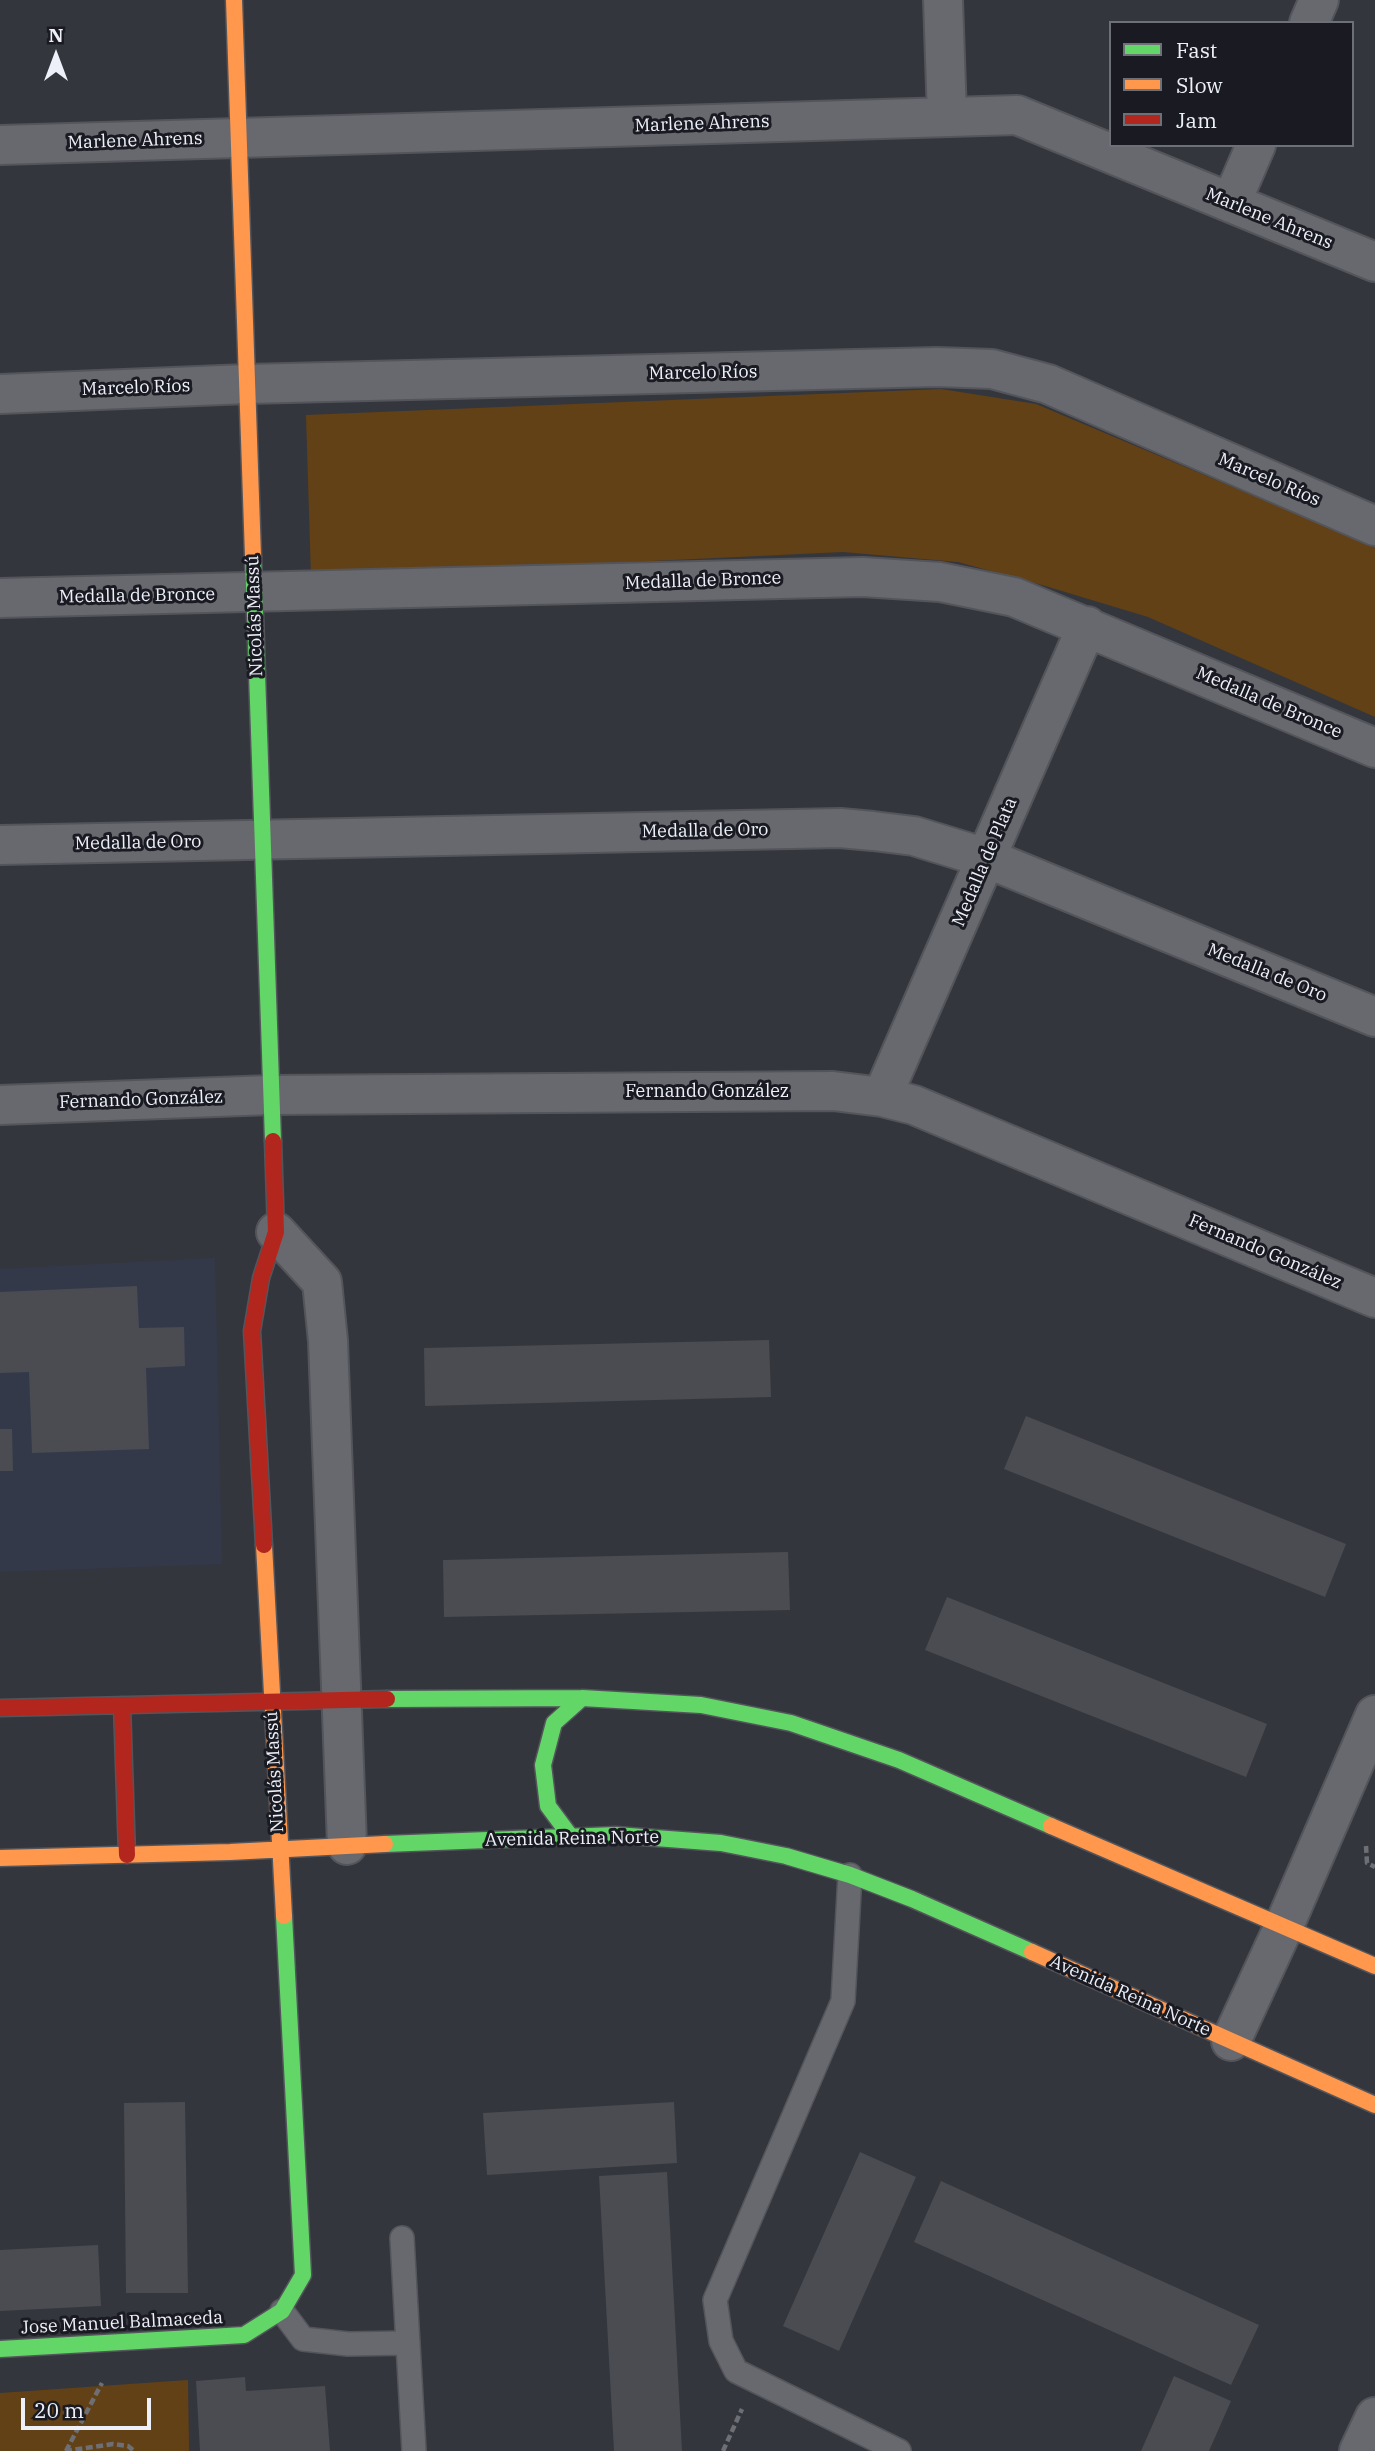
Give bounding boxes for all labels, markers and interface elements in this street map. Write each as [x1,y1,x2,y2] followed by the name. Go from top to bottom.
[21,21,91,91] north arrow
[1109,21,1354,147] legend
[48,23,64,47] text: N
[1176,36,1217,64] text: Fast
[1176,71,1223,99] text: Slow
[1176,106,1217,134] text: Jam
[634,111,770,137] street label: Marlene Ahrens
[67,128,203,154] street label: Marlene Ahrens
[1202,184,1336,254] street label: Marlene Ahrens
[648,361,758,385] street label: Marcelo Ríos
[81,375,191,401] street label: Marcelo Ríos
[1215,449,1323,511] street label: Marcelo Ríos
[242,555,268,677] street label: Nicolás Massú
[625,567,781,595] street label: Medalla de Bronce
[59,584,215,608] street label: Medalla de Bronce
[1193,663,1345,743] street label: Medalla de Bronce
[948,794,1022,930] street label: Medalla de Plata
[641,819,769,843] street label: Medalla de Oro
[74,831,202,855] street label: Medalla de Oro
[1204,939,1330,1007] street label: Medalla de Oro
[625,1081,789,1103] street label: Fernando González
[59,1086,223,1114] street label: Fernando González
[1185,1210,1345,1294] street label: Fernando González
[261,1711,289,1833] street label: Nicolás Massú
[485,1827,659,1851] street label: Avenida Reina Norte
[1046,1951,1214,2041] street label: Avenida Reina Norte
[20,2307,224,2339] street label: Jose Manuel Balmaceda
[24,2384,154,2428] scale bar
[34,2396,84,2424] text: 20 m

